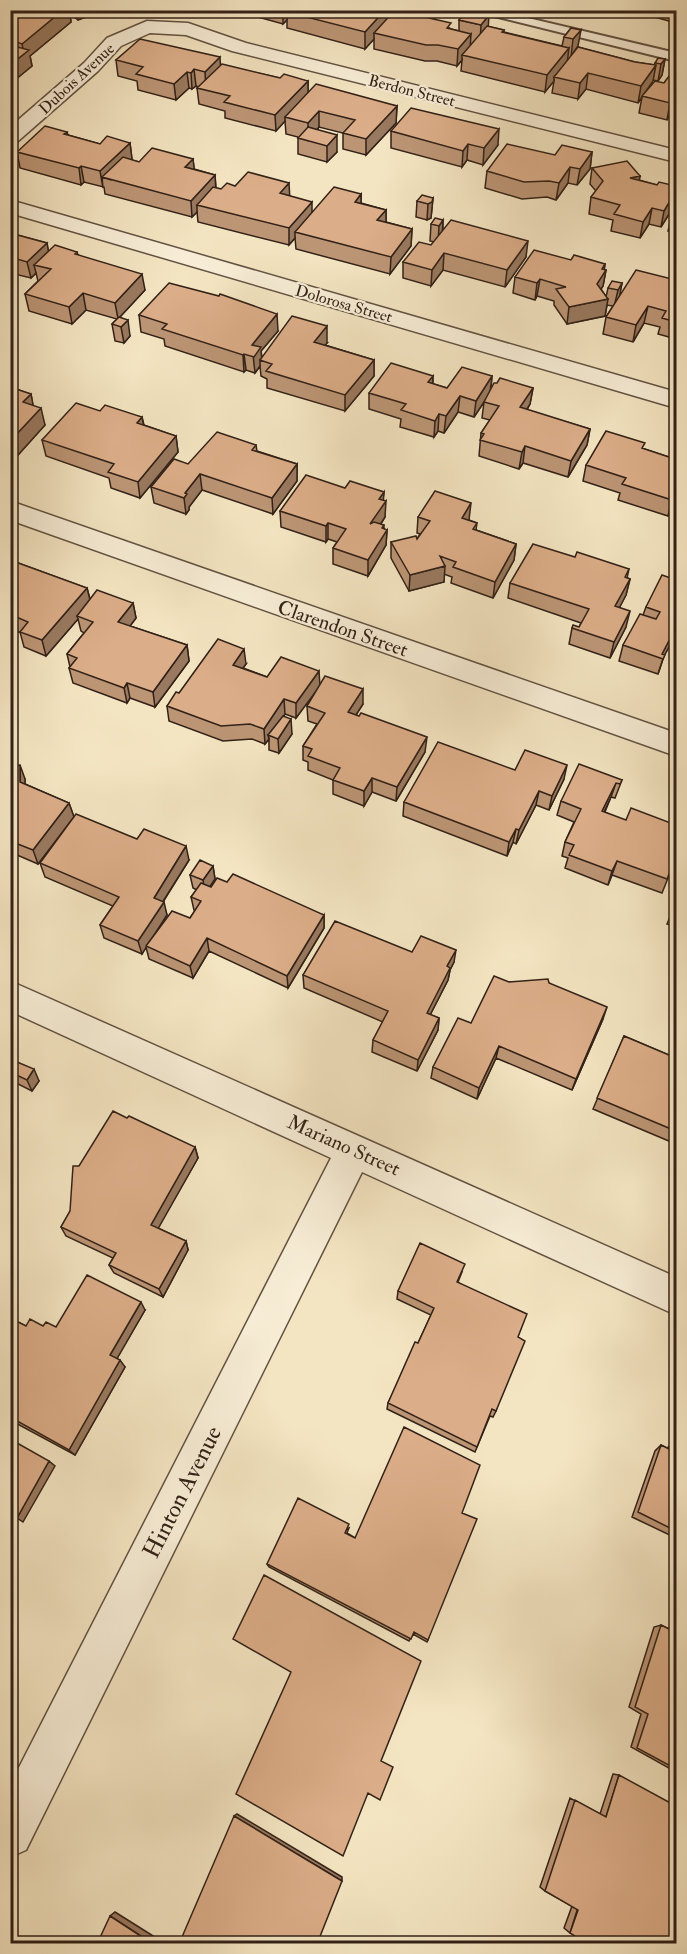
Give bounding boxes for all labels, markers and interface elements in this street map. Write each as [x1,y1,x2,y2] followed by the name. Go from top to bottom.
[35,38,119,119] street label: Dubois Avenue
[366,71,457,111] street label: Berdon Street
[293,281,395,327] street label: Dolorosa Street
[274,594,412,663] street label: Clarendon Street
[284,1109,405,1182] street label: Mariano Street
[136,1421,229,1564] street label: Hinton Avenue

